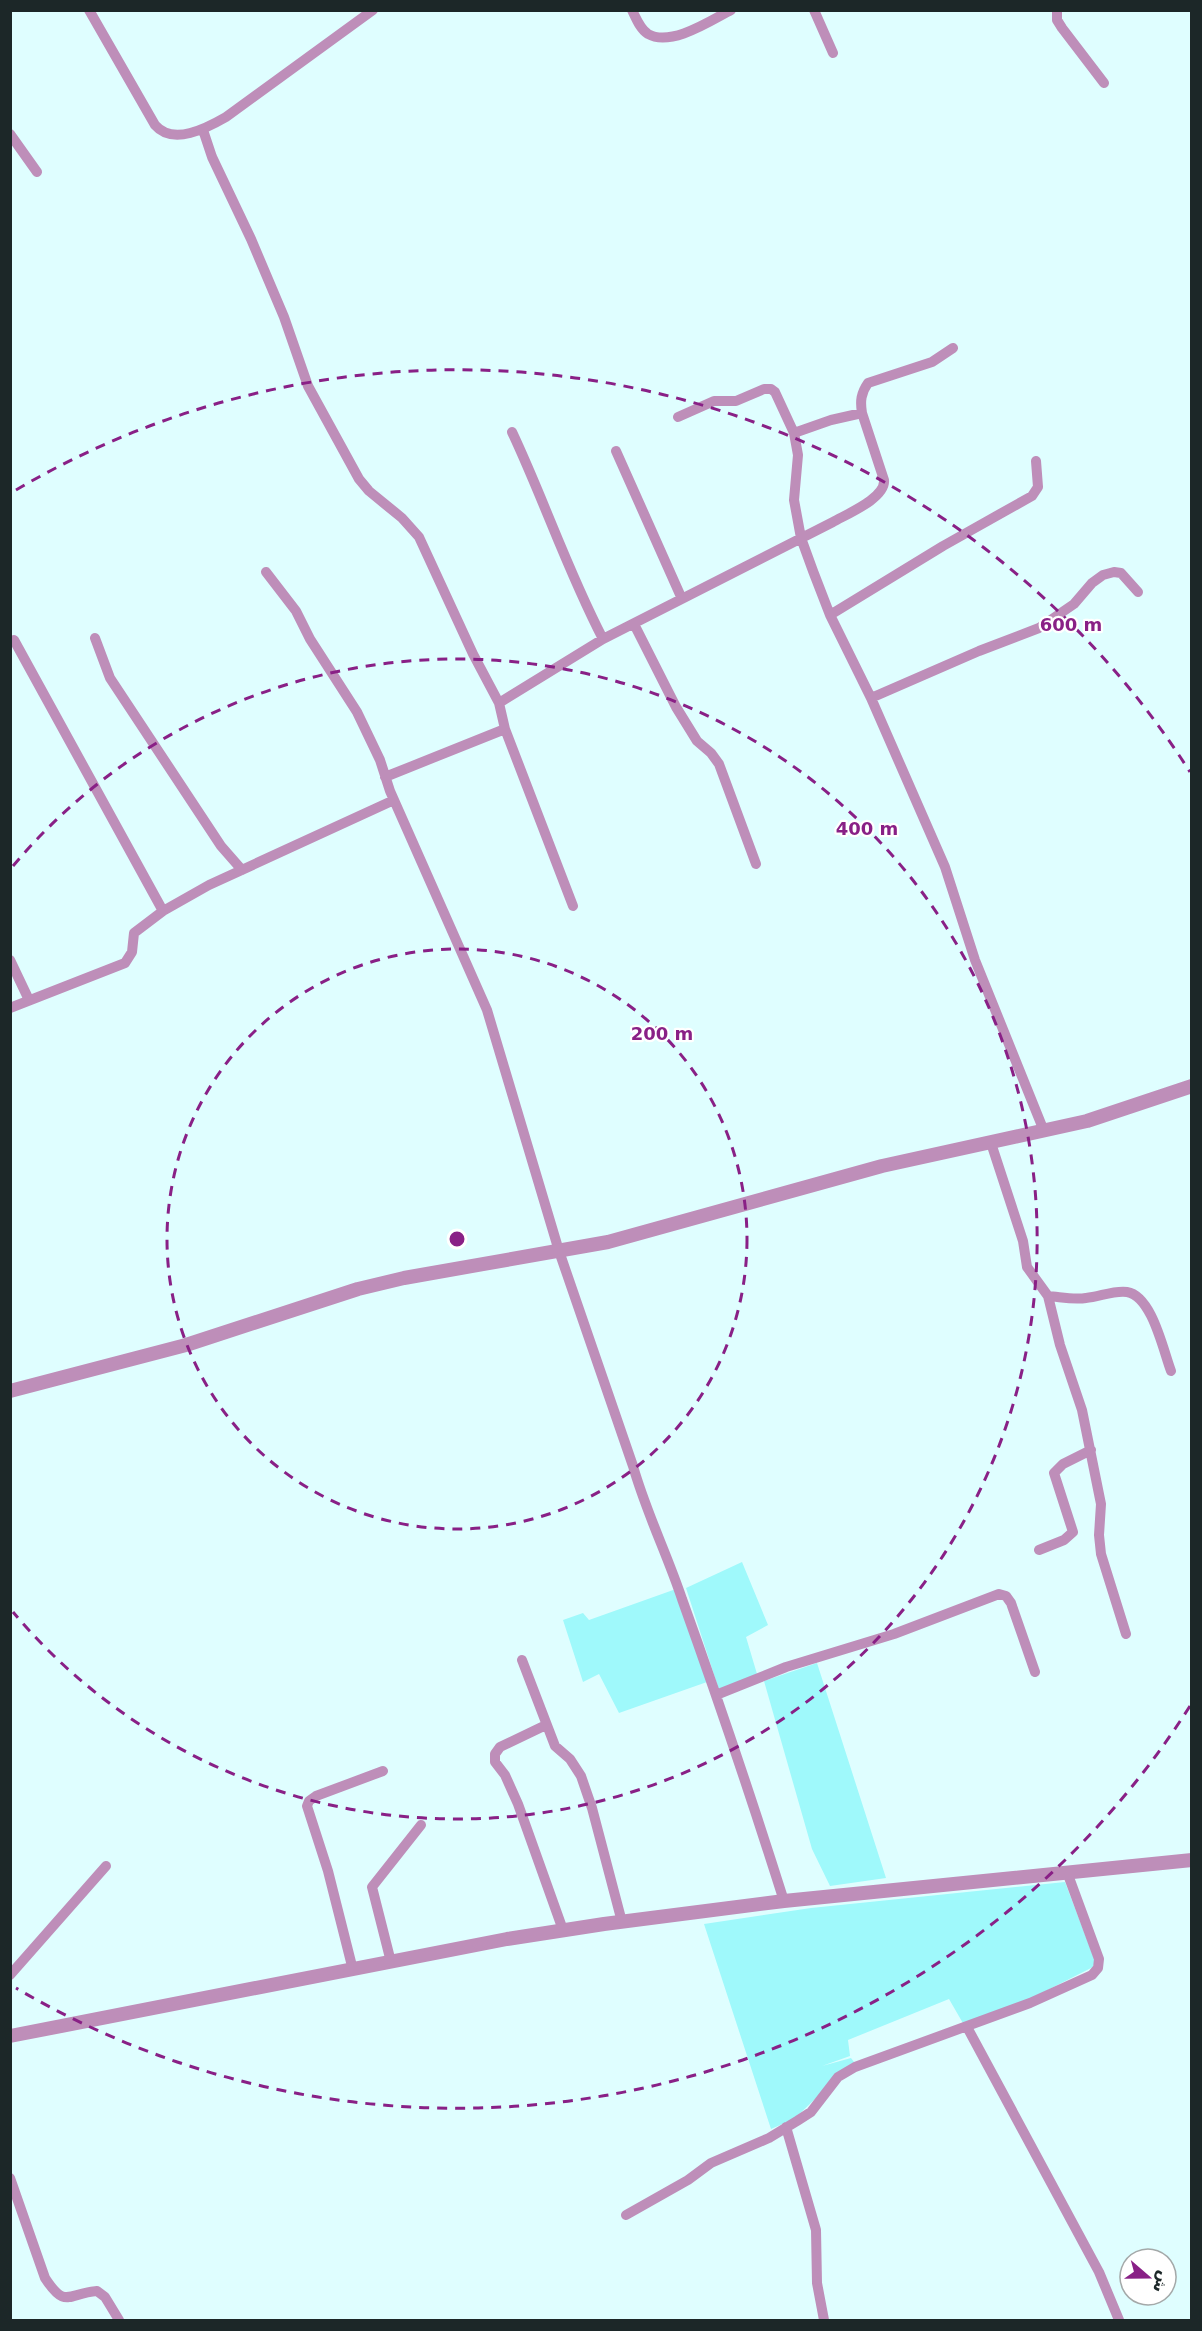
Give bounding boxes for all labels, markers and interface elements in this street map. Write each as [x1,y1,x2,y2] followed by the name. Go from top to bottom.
[1040,614,1102,635] text: 600 m
[836,818,898,839] text: 400 m
[631,1023,693,1044] text: 200 m
[447,1229,467,1249] centre of rings
[1118,2247,1178,2307] north arrow
[1149,2268,1174,2296] text: ش

